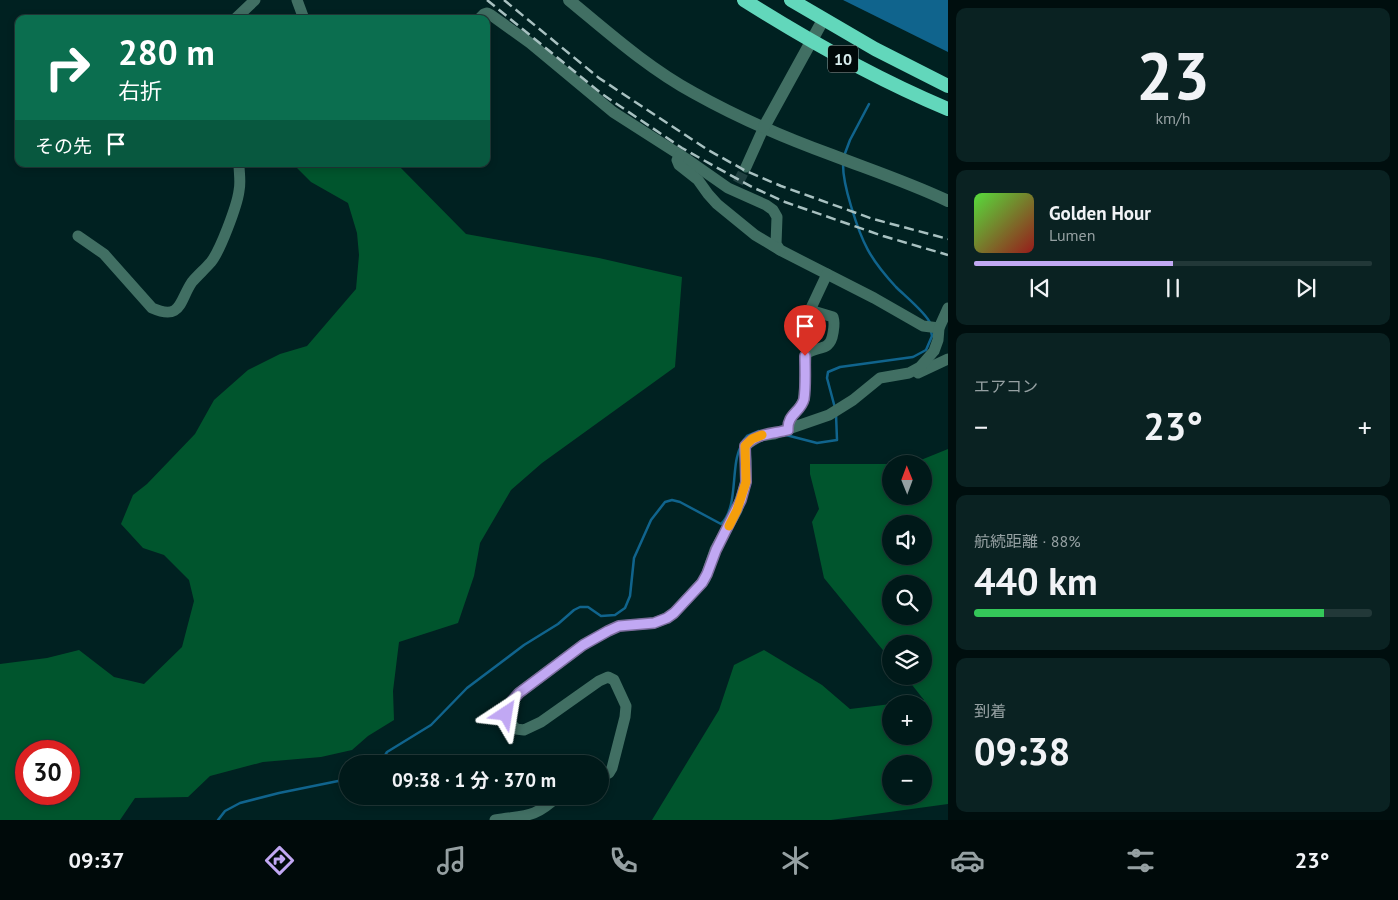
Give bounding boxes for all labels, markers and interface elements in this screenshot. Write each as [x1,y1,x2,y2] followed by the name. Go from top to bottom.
[118,29,215,75] text: 280 m
[1136,33,1210,117] text: 23
[35,35,100,100] icon: right
[828,46,858,72] road number: 10
[118,77,162,105] text: 右折
[1155,108,1191,128] text: km/h
[102,130,130,158] icon: arrive
[35,134,92,158] text: その先
[1049,201,1151,225] text: Golden Hour
[1049,225,1095,245] text: Lumen
[1026,274,1054,302] icon: previous
[1159,274,1187,302] icon: pause
[1292,274,1320,302] icon: next
[784,305,826,356] pin
[791,312,819,340] icon: arrive
[974,376,1038,396] text: エアコン
[1143,401,1203,450] text: 23°
[974,408,988,445] text: −
[1358,408,1372,445] text: +
[882,455,932,505] north arrow
[882,455,932,805] map controls
[882,515,932,565] button: sound
[974,531,1081,551] text: 航続距離 · 88%
[974,556,1098,605] text: 440 km
[882,575,932,625] button: search
[882,635,932,685] button: layers
[479,687,531,739] position arrow
[882,695,932,745] button: +
[974,701,1006,721] text: 到着
[974,726,1070,775] text: 09:38
[15,740,80,805] speed limit sign: 30
[882,755,932,805] button: −
[392,768,556,792] text: 09:38 · 1 分 · 370 m
[262,843,297,878] icon: directions
[434,843,469,878] icon: music
[606,843,641,878] icon: phone
[778,843,813,878] icon: climate
[950,843,985,878] icon: car
[1123,843,1158,878] icon: filters
[69,846,124,874] text: 09:37
[1295,846,1329,874] text: 23°

